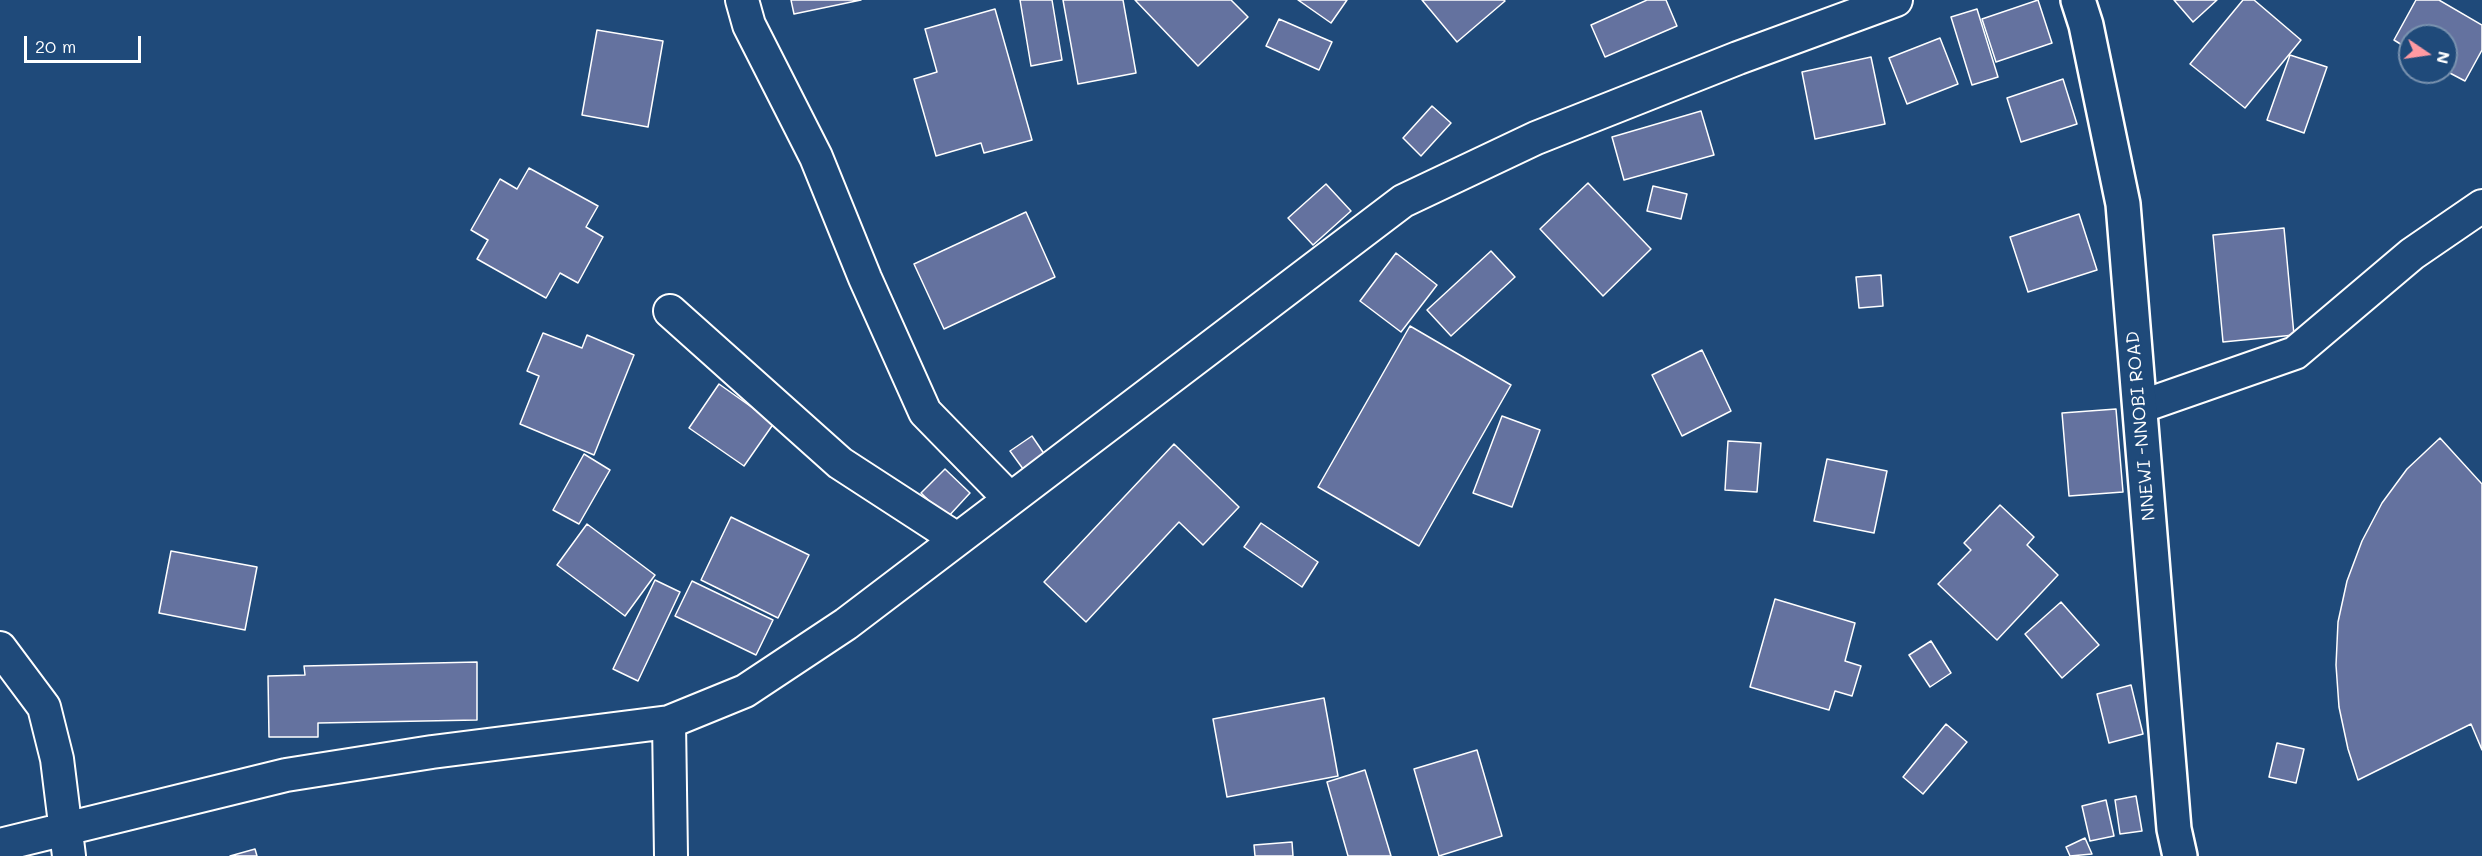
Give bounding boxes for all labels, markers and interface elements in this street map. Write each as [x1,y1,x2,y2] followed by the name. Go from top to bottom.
[27,24,144,62] scale bar
[2398,24,2458,84] north arrow
[35,34,76,58] text: 20 m
[2432,49,2456,66] text: N
[2122,330,2160,522] street label: NNEWI -NNOBI ROAD

